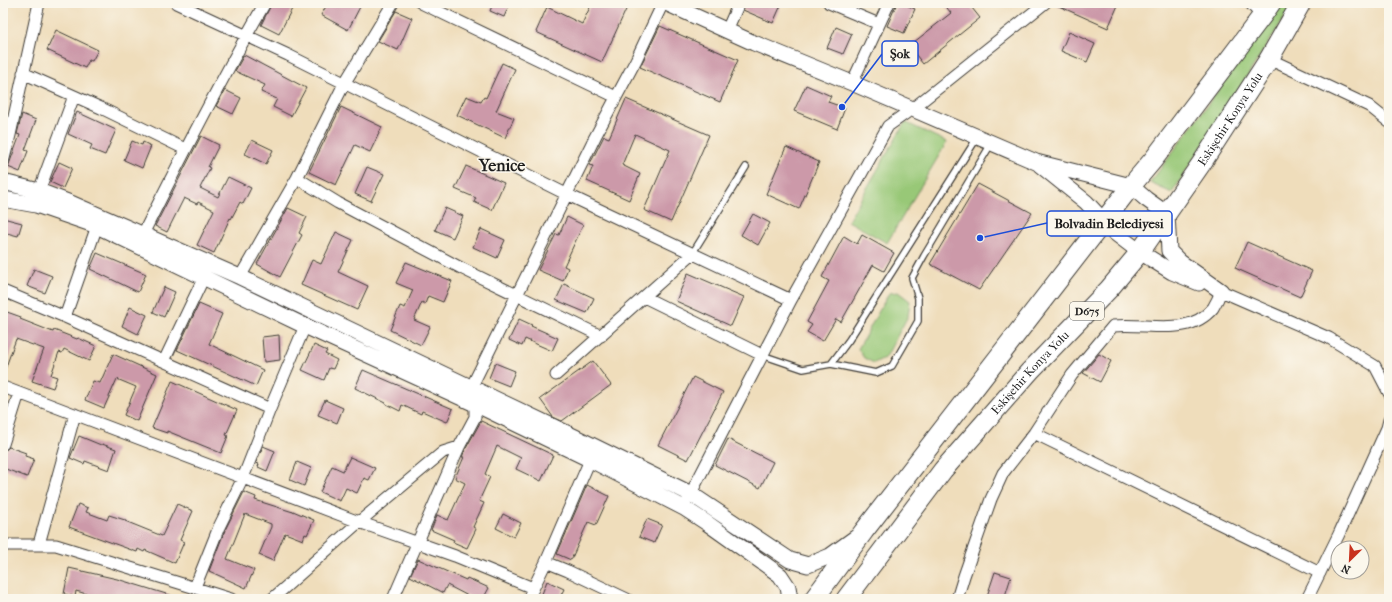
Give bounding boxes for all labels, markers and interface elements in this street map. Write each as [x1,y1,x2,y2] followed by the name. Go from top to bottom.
[882,41,918,66] callout: Şok
[890,46,911,62] text: Şok
[1195,70,1266,168] street label: Eskişehir Konya Yolu
[478,156,525,175] district label: Yenice
[1047,211,1172,236] callout: Bolvadin Belediyesi
[1054,216,1164,232] text: Bolvadin Belediyesi
[1070,302,1104,320] road number: D675
[988,328,1072,417] street label: Eskişehir Konya Yolu
[1330,540,1370,580] north arrow
[1339,561,1353,576] text: N

